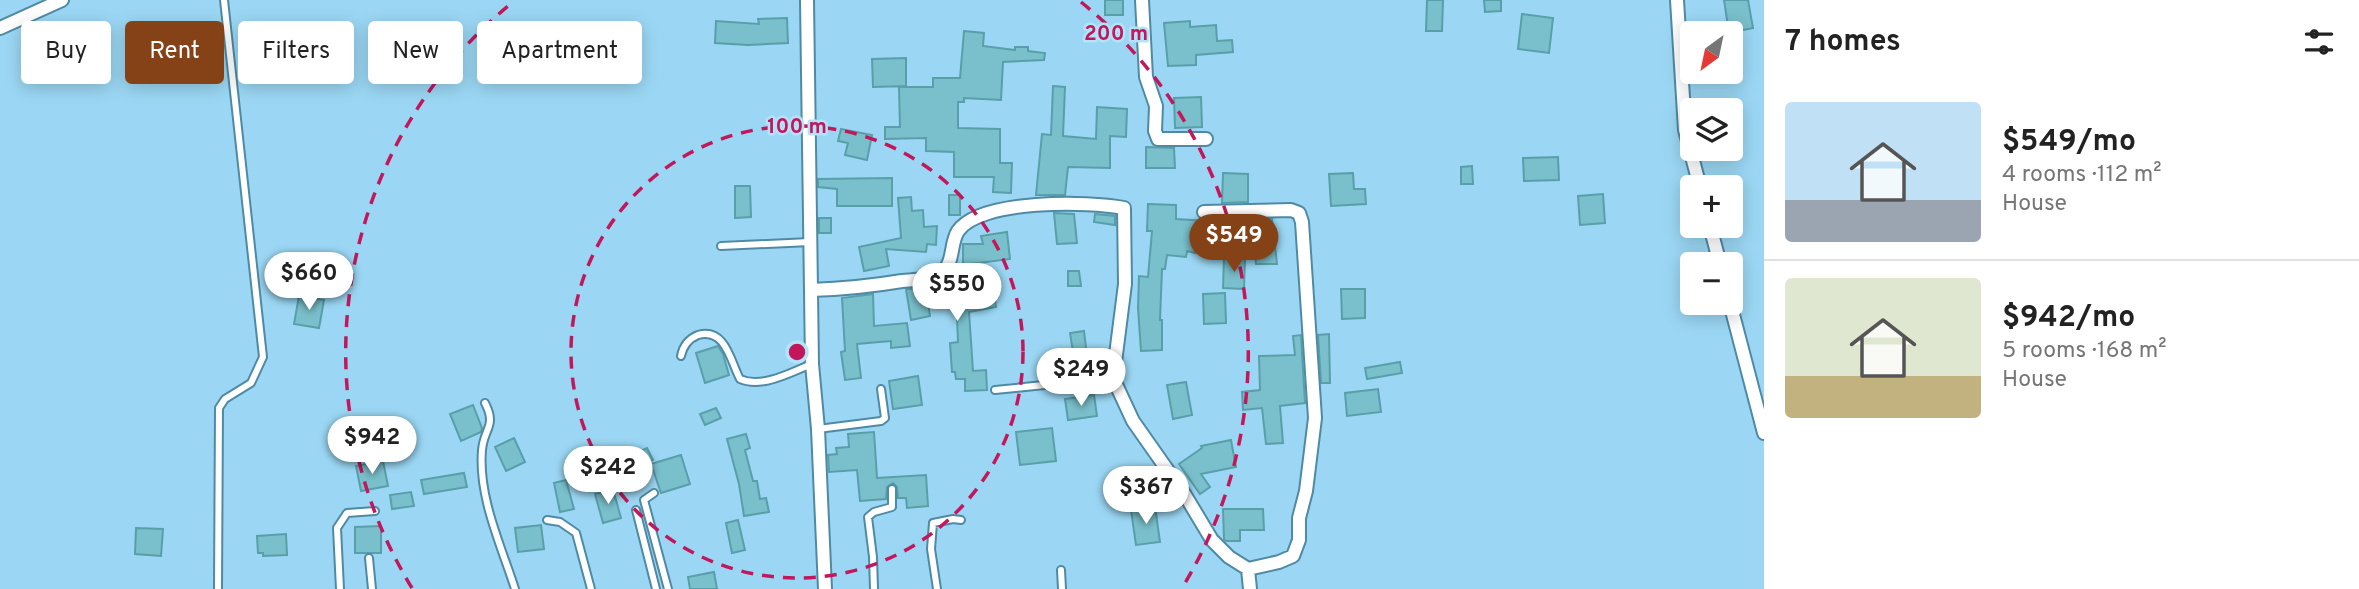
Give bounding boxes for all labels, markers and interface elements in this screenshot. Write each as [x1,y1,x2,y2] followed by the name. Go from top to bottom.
[21,21,111,84] chip: Buy
[125,21,224,84] chip: Rent
[238,21,354,84] chip: Filters
[368,21,463,84] chip: New
[477,21,642,84] chip: Apartment
[1084,21,1148,48] text: 200 m
[1680,21,1743,84] north arrow
[1680,21,1743,315] map controls
[2300,23,2338,61] icon: filters
[1785,24,1901,61] text: 7 homes
[1680,98,1743,161] button: layers
[767,114,827,141] text: 100 m
[2002,124,2136,161] text: $549/mo
[1841,130,1925,214] icon: home
[2002,161,2162,190] text: 4 rooms · 112 m²
[1680,175,1743,238] button: +
[2002,190,2067,219] text: House
[1193,215,1275,274] pin: $549
[1205,222,1263,251] text: $549
[268,252,350,312] pin: $660
[1680,252,1743,315] button: −
[280,260,338,289] text: $660
[916,264,998,323] pin: $550
[928,271,986,300] text: $550
[2002,300,2135,337] text: $942/mo
[1841,306,1925,390] icon: home
[2002,337,2167,366] text: 5 rooms · 168 m²
[785,340,809,364] centre of rings
[1040,348,1122,408] pin: $249
[1053,356,1109,385] text: $249
[2002,366,2067,395] text: House
[331,416,413,476] pin: $942
[344,424,400,453] text: $942
[567,447,649,506] pin: $242
[580,454,636,483] text: $242
[1105,466,1187,526] pin: $367
[1119,474,1173,503] text: $367

